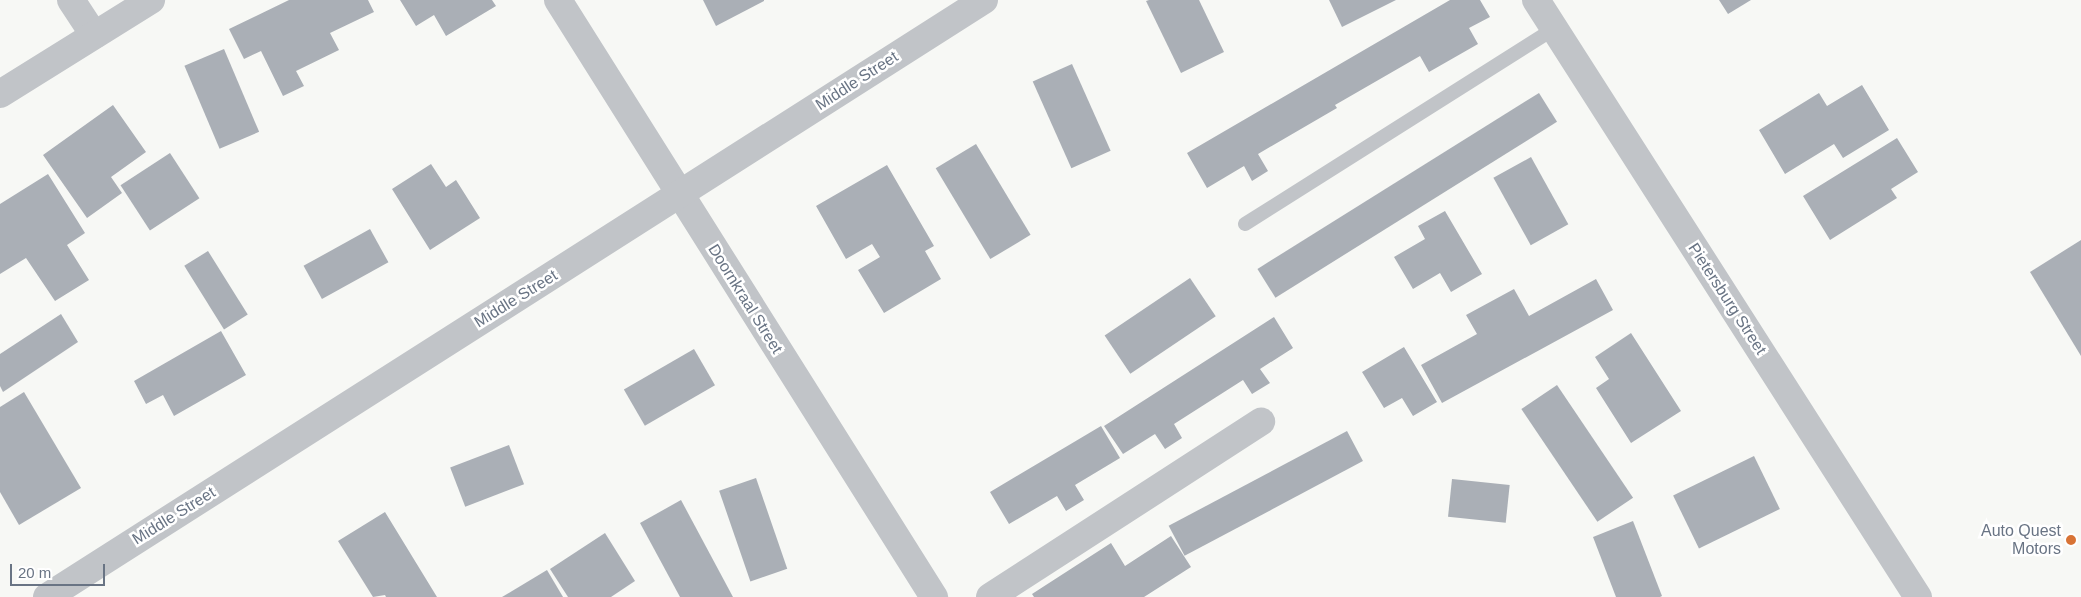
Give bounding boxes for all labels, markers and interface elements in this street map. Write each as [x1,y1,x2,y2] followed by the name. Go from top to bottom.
[812,47,902,115] street label: Middle Street
[1684,240,1770,358] street label: Pietersburg Street
[704,241,786,357] street label: Doornkraal Street
[471,266,561,332] street label: Middle Street
[129,483,219,549] street label: Middle Street
[1981,521,2061,559] place label: Auto Quest Motors
[2065,534,2077,546] marker: Auto Quest Motors
[12,554,108,586] scale bar
[18,564,51,581] text: 20 m

